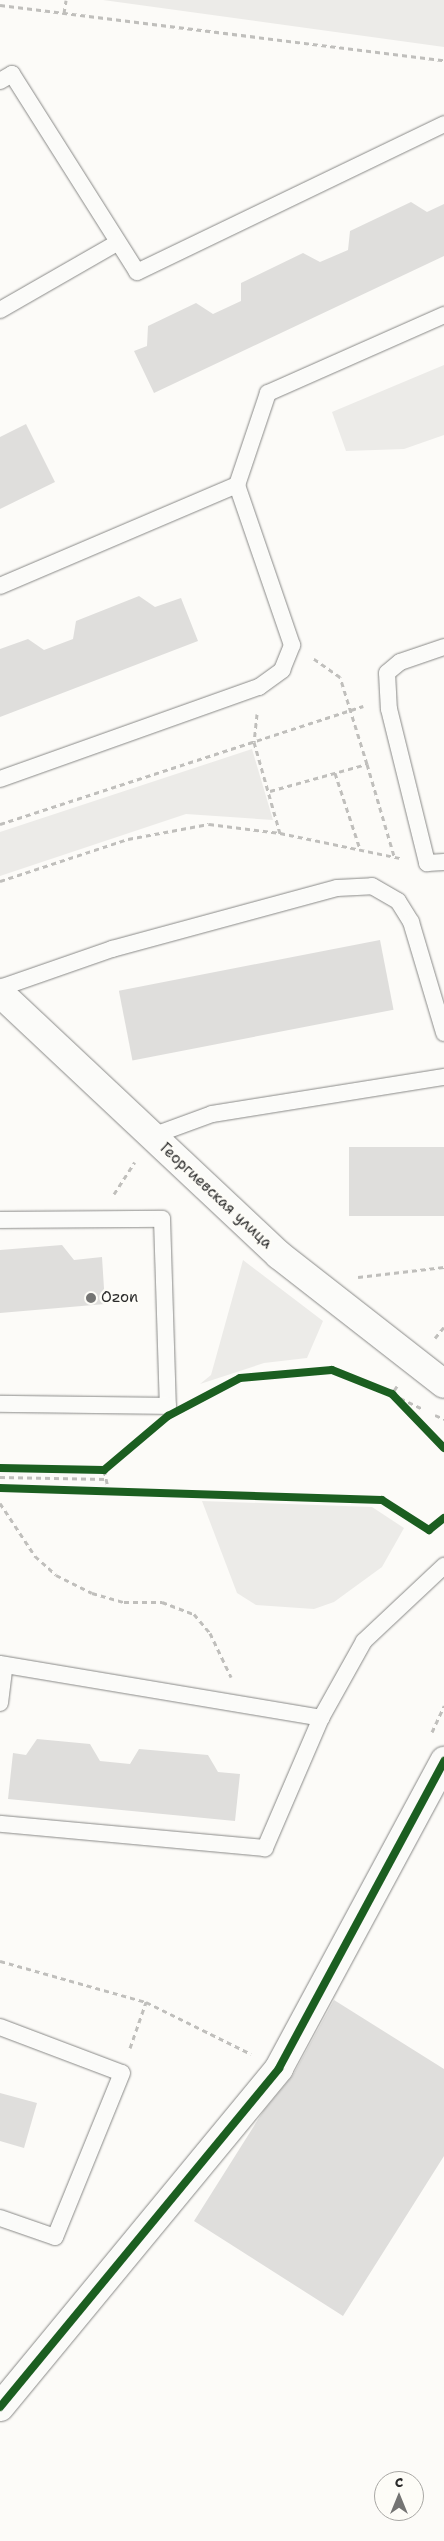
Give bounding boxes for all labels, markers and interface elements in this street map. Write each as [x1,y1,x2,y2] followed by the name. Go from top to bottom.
[156,1139,276,1253] street label: Георгиевская улица
[101,1289,138,1307] place label: Ozon
[85,1292,97,1304] marker: Ozon
[374,2471,424,2521] north arrow
[395,2473,403,2491] text: С

